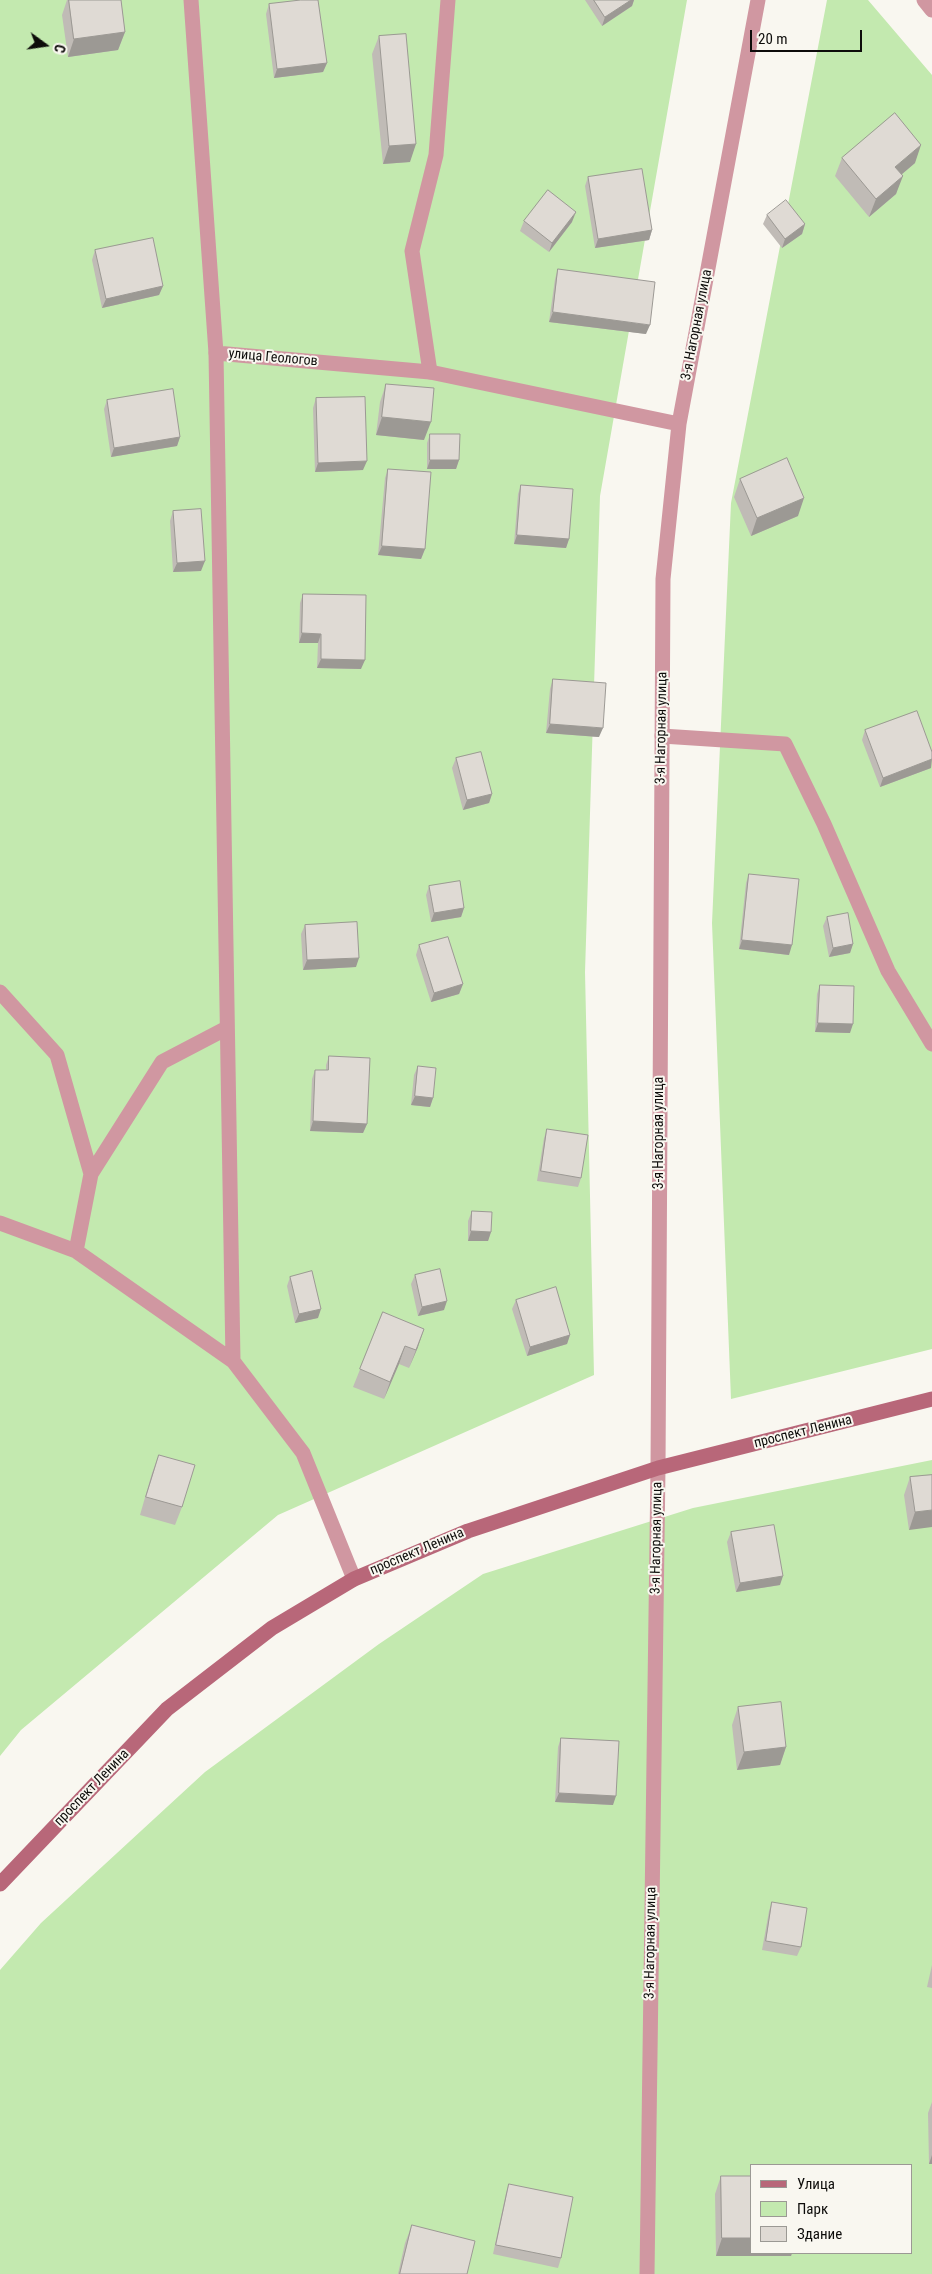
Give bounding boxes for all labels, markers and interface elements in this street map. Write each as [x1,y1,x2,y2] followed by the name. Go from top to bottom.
[20,20,70,70] north arrow
[752,20,864,52] scale bar
[758,30,788,48] text: 20 m
[51,43,68,54] text: С
[678,268,716,382] street label: 3-я Нагорная улица
[228,346,318,370] street label: улица Геологов
[653,672,671,784] street label: 3-я Нагорная улица
[651,1077,667,1189] street label: 3-я Нагорная улица
[752,1412,854,1452] street label: проспект Ленина
[648,1482,666,1594] street label: 3-я Нагорная улица
[368,1525,466,1579] street label: проспект Ленина
[51,1746,133,1830] street label: проспект Ленина
[642,1887,660,1999] street label: 3-я Нагорная улица
[750,2164,912,2254] legend
[797,2175,835,2193] text: Улица
[797,2200,828,2218] text: Парк
[797,2225,842,2243] text: Здание

